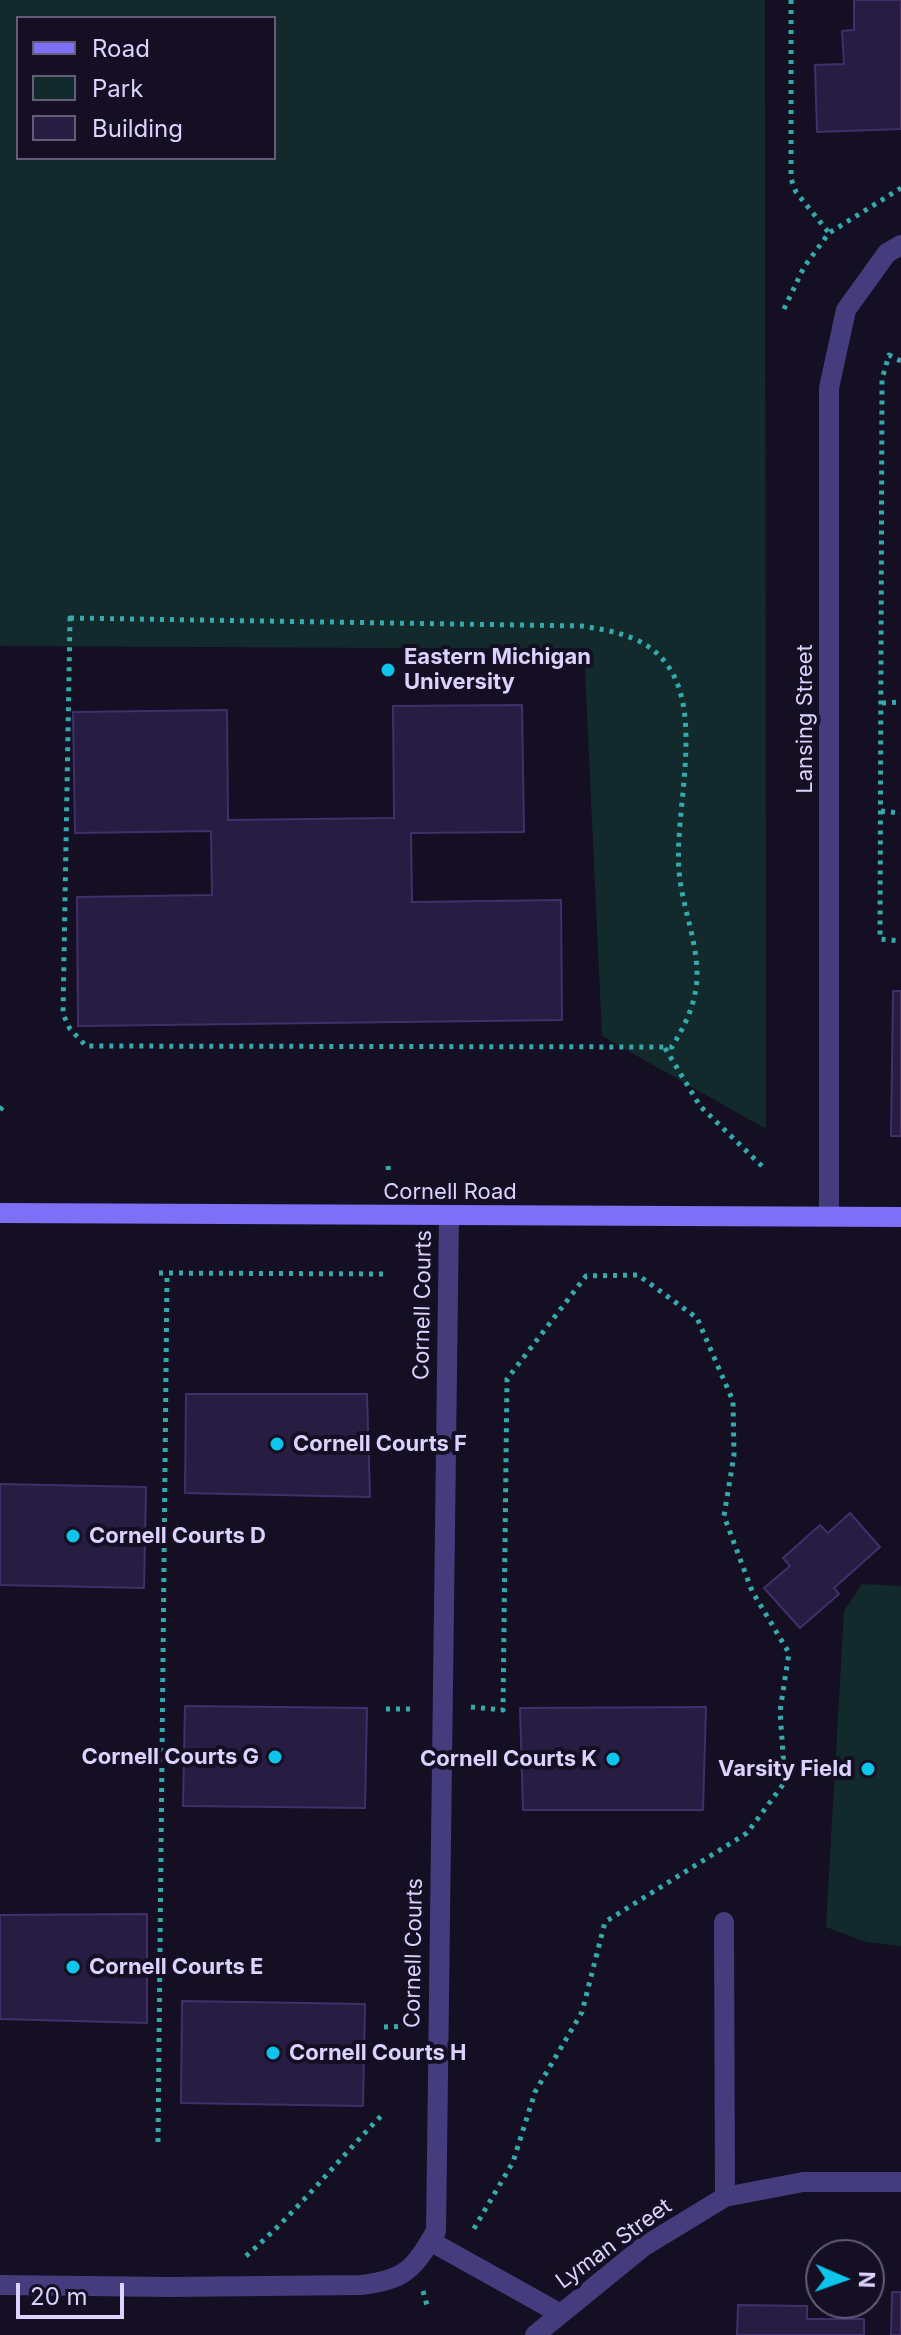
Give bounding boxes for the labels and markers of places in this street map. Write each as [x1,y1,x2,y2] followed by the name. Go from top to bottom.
[404,644,591,696] place label: Eastern Michigan University
[379,661,397,679] marker: Eastern Michigan University
[293,1431,467,1457] place label: Cornell Courts F
[268,1435,286,1453] marker: Cornell Courts F
[89,1523,266,1549] place label: Cornell Courts D
[64,1527,82,1545] marker: Cornell Courts D
[81,1744,259,1770] place label: Cornell Courts G
[420,1746,597,1772] place label: Cornell Courts K
[266,1748,284,1766] marker: Cornell Courts G
[604,1750,622,1768] marker: Cornell Courts K
[718,1756,852,1782] place label: Varsity Field
[859,1760,877,1778] marker: Varsity Field
[89,1954,263,1980] place label: Cornell Courts E
[64,1958,82,1976] marker: Cornell Courts E
[289,2040,467,2066] place label: Cornell Courts H
[264,2044,282,2062] marker: Cornell Courts H

